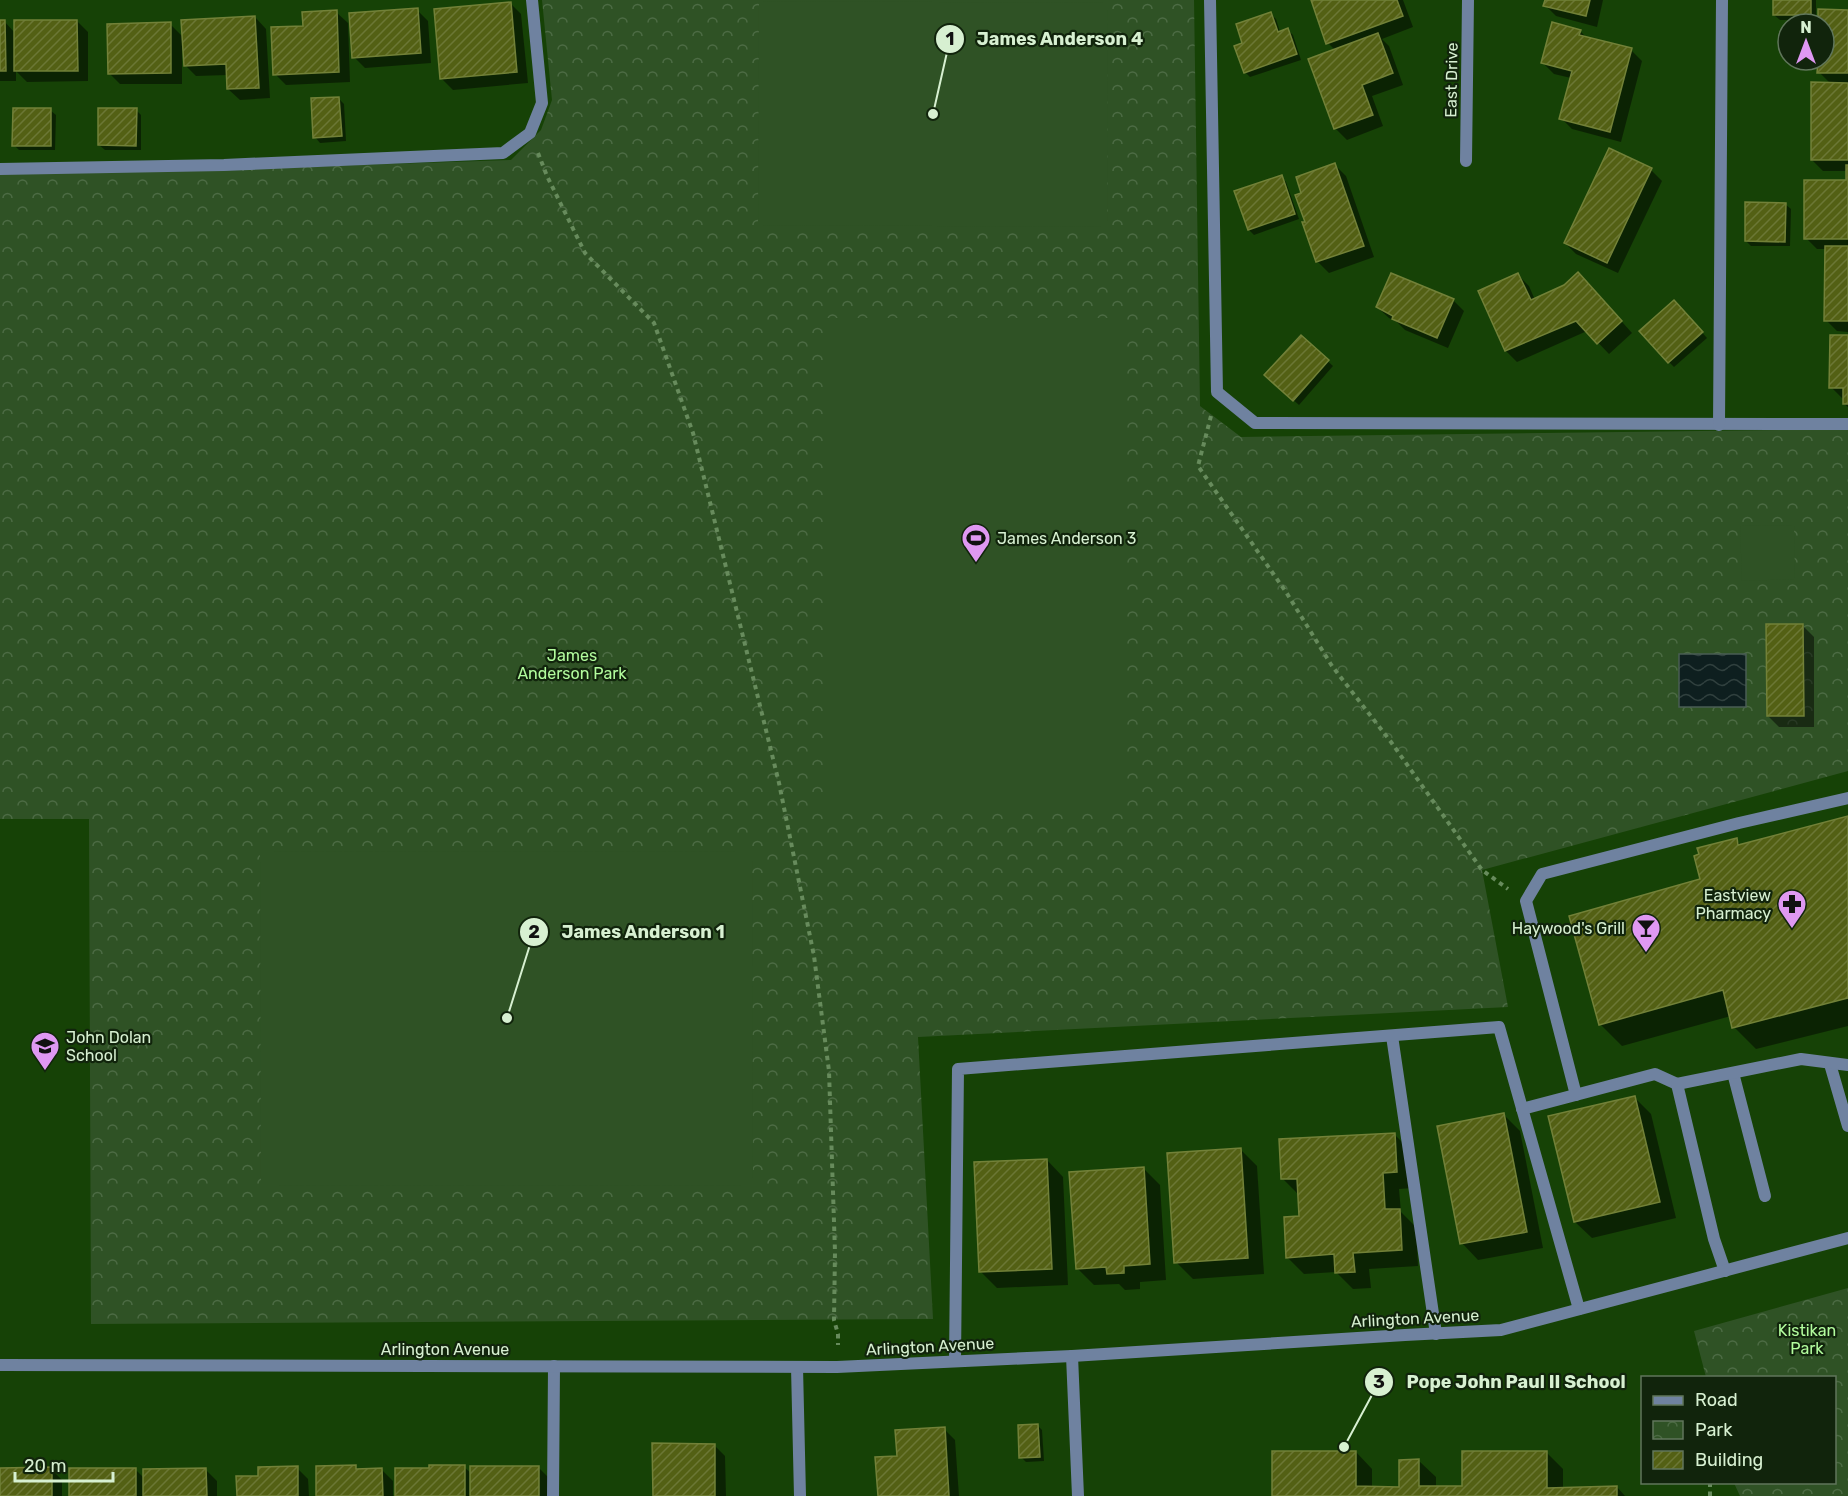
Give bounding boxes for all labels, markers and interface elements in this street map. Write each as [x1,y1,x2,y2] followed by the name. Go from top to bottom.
[1776,12,1836,72] north arrow
[1800,18,1812,37] text: N
[935,21,1156,57] callout: James Anderson 4
[946,28,954,50] text: 1
[977,28,1143,50] text: James Anderson 4
[1441,42,1462,118] street label: East Drive
[960,522,992,564] sports icon: James Anderson 3
[997,529,1136,548] place label: James Anderson 3
[517,646,627,683] park label: James Anderson Park
[1696,886,1771,923] place label: Eastview Pharmacy
[1776,888,1808,930] pharmacy icon: Eastview Pharmacy
[1630,912,1662,954] bar icon: Haywood's Grill
[519,914,737,950] callout: James Anderson 1
[1512,919,1625,938] place label: Haywood's Grill
[528,921,540,943] text: 2
[561,921,725,943] text: James Anderson 1
[66,1028,151,1065] place label: John Dolan School
[29,1030,61,1072] school or university icon: John Dolan School
[1350,1306,1480,1331] street label: Arlington Avenue
[1778,1321,1836,1358] park label: Kistikan Park
[865,1334,995,1359] street label: Arlington Avenue
[381,1340,509,1359] street label: Arlington Avenue
[1364,1364,1637,1400] callout: Pope John Paul II School
[1373,1371,1385,1393] text: 3
[1406,1371,1626,1393] text: Pope John Paul II School
[1641,1376,1836,1484] legend
[1695,1389,1738,1411] text: Road
[1695,1419,1733,1441] text: Park
[15,1445,112,1483] scale bar
[1695,1449,1763,1471] text: Building
[24,1455,66,1477] text: 20 m

